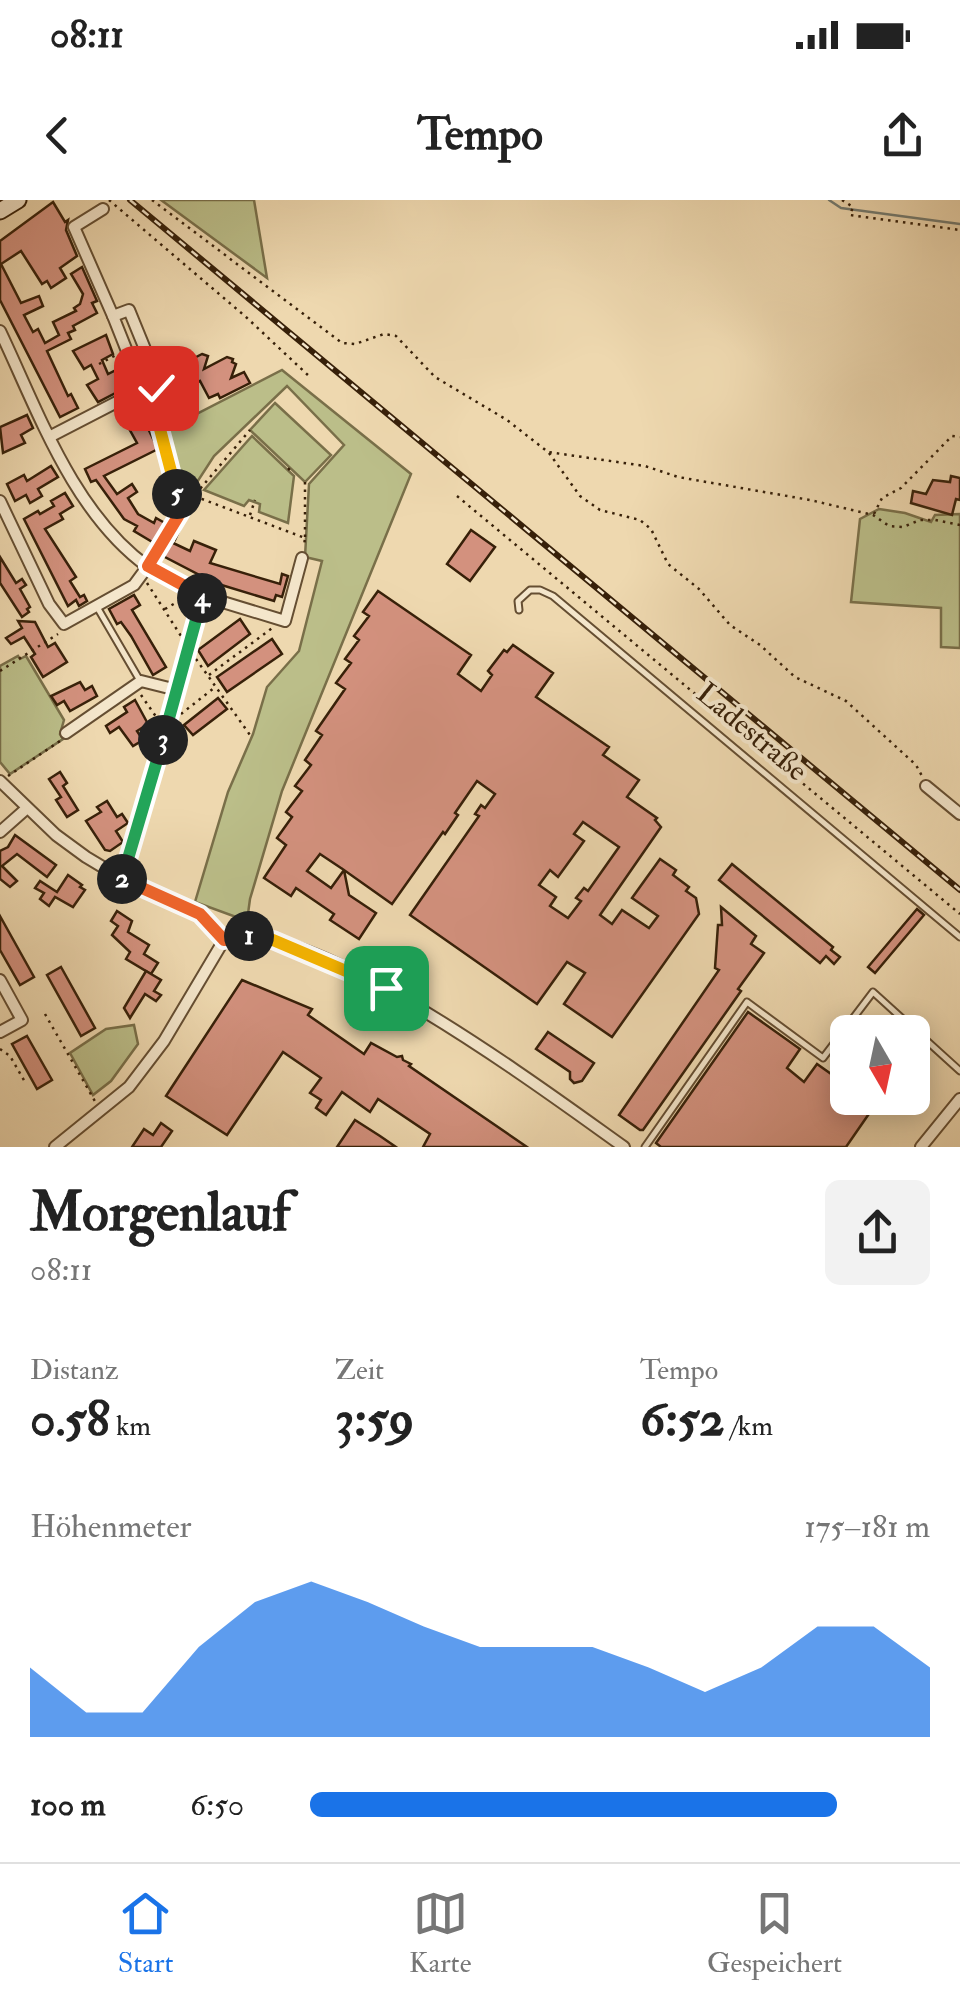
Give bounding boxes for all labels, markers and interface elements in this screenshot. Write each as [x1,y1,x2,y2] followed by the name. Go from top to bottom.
[50,11,124,59] text: 08:11
[417,107,543,163] text: Tempo
[30,108,85,163] icon: back
[875,108,930,163] icon: share
[114,346,199,431] pin
[129,361,184,416] icon: check
[152,469,202,519] pin: 5
[171,476,183,511] text: 5
[177,573,227,623] pin: 4
[194,580,210,615] text: 4
[689,675,815,789] street label: Ladestraße
[138,715,188,765] pin: 3
[158,722,168,757] text: 3
[97,854,147,904] pin: 2
[115,861,129,896] text: 2
[224,911,274,961] pin: 1
[244,918,254,953] text: 1
[344,946,429,1031] pin
[359,961,414,1016] icon: arrive
[830,1015,930,1115] north arrow
[830,1015,930,1115] map controls
[30,1178,290,1247] text: Morgenlauf
[825,1180,930,1285] button: share
[30,1250,92,1290] text: 08:11
[30,1353,118,1388] text: Distanz
[335,1353,384,1388] text: Zeit
[640,1353,718,1388] text: Tempo
[30,1388,110,1451] text: 0.58
[335,1388,414,1451] text: 3:59
[640,1388,725,1451] text: 6:52
[110,1409,151,1444] text: km
[725,1409,773,1444] text: /km
[30,1507,191,1547] text: Höhenmeter
[804,1507,930,1547] text: 175–181 m
[30,1785,106,1825] text: 100 m
[190,1785,244,1825] text: 6:50
[118,1886,173,1981] tab: Start
[409,1886,471,1981] tab: Karte
[707,1886,842,1981] tab: Gespeichert

